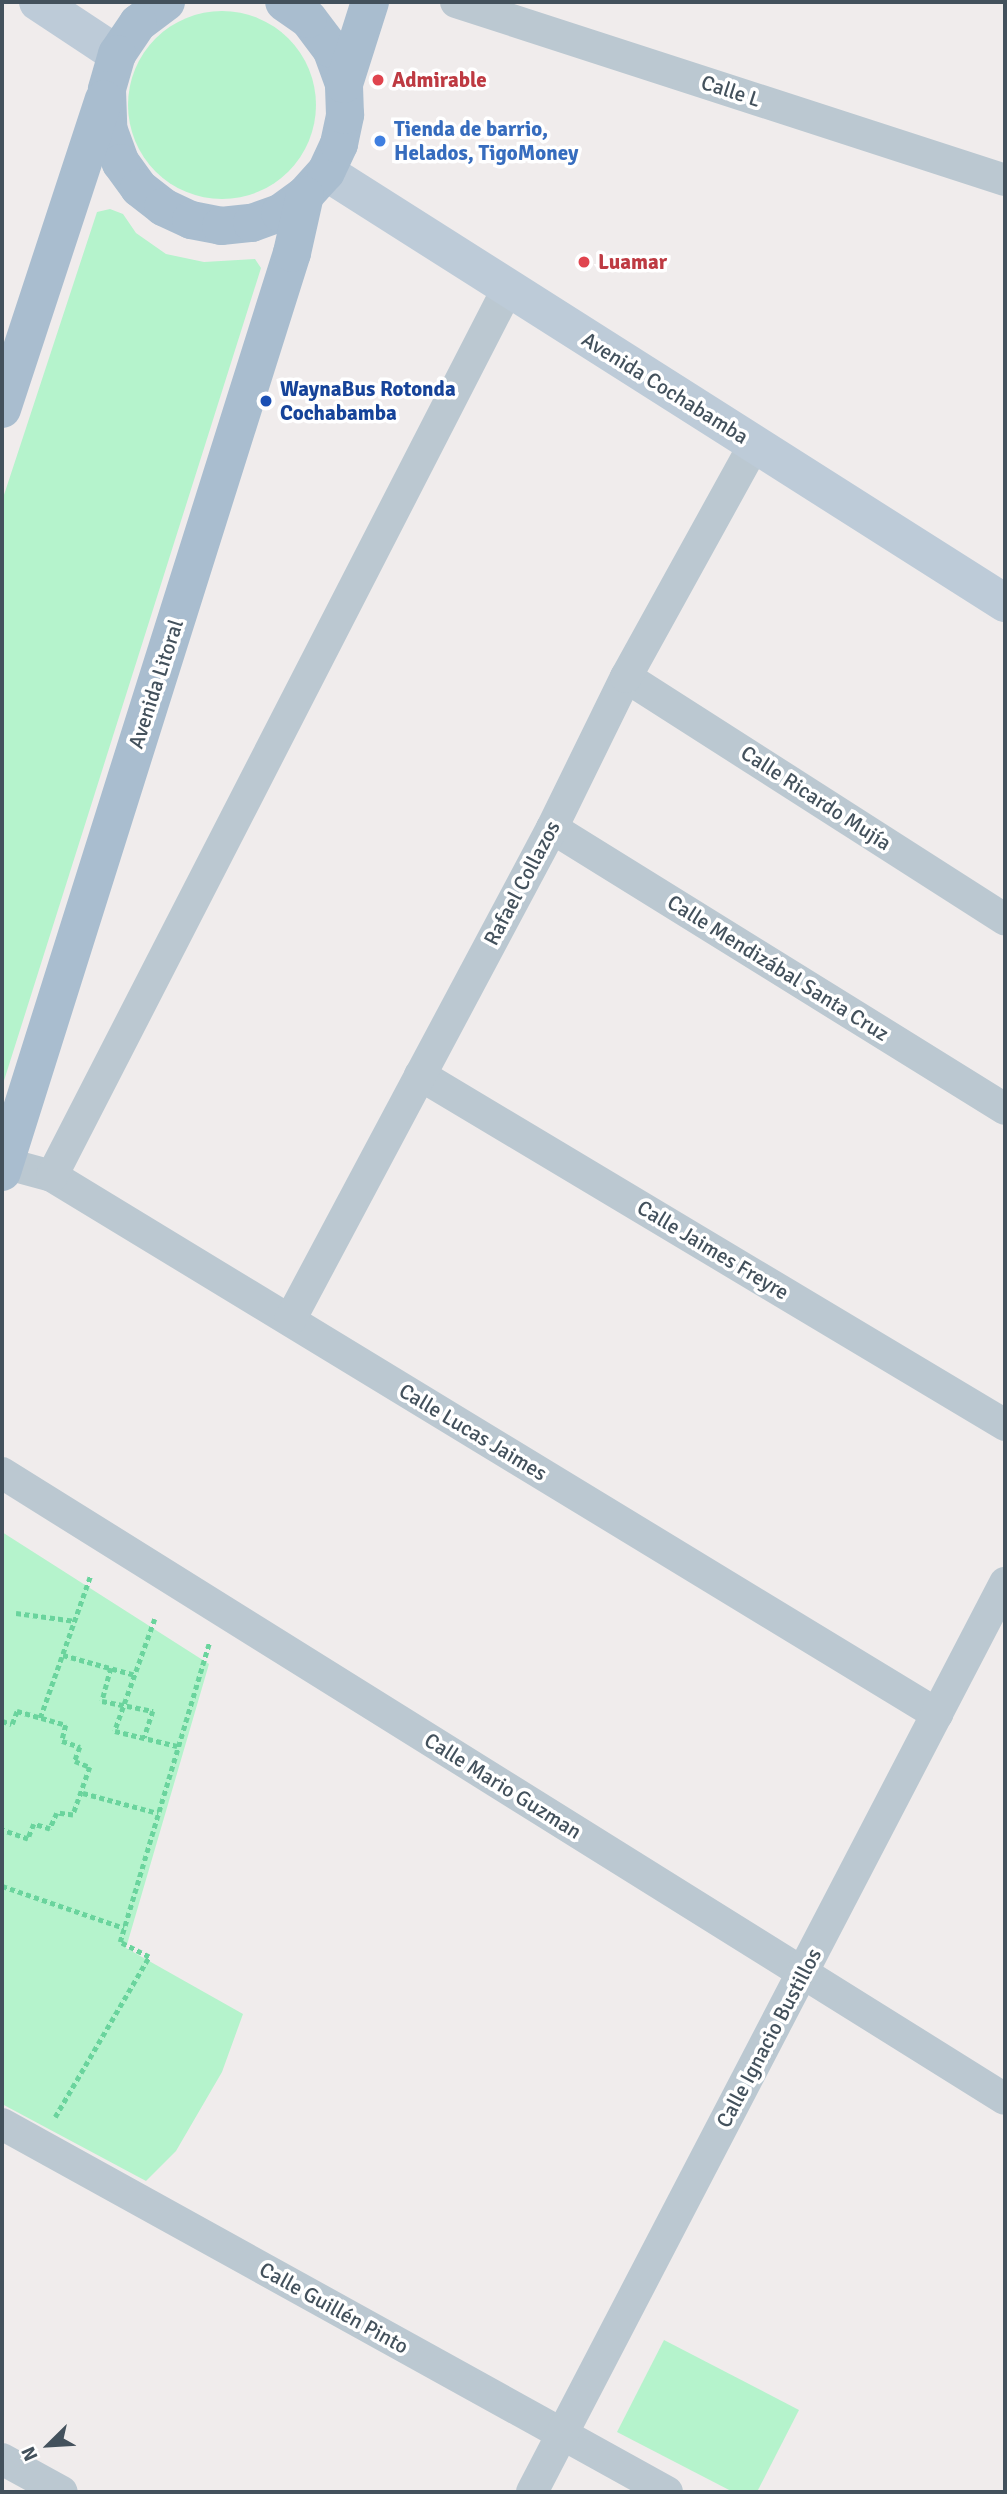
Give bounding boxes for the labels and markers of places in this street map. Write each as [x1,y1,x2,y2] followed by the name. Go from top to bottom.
[392,67,487,93] place label: Admirable
[370,72,386,88] marker: Admirable
[394,116,578,166] place label: Tienda de barrio, Helados, TigoMoney
[372,133,388,149] marker: Tienda de barrio, Helados, TigoMoney
[598,249,667,275] place label: Luamar
[576,254,592,270] marker: Luamar
[280,376,456,426] place label: WaynaBus Rotonda Cochabamba
[258,393,274,409] marker: WaynaBus Rotonda Cochabamba

